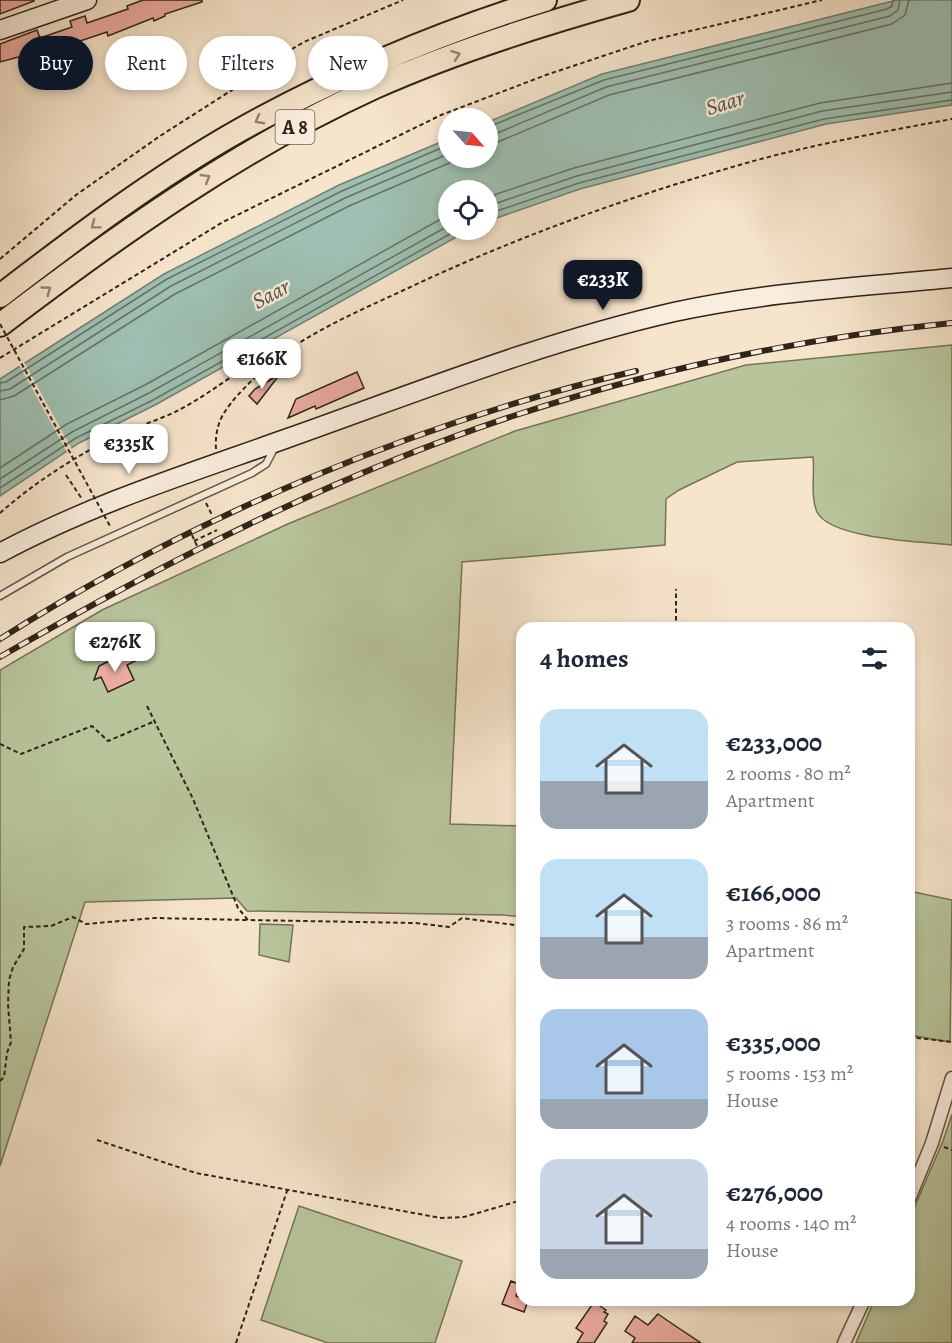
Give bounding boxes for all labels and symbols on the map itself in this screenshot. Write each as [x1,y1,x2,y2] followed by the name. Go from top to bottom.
[450,50,461,62] one-way arrow
[702,83,749,123] water label: Saar
[438,108,498,168] north arrow
[276,110,314,144] road number: A 8
[255,113,265,124] one-way arrow
[200,174,210,186] one-way arrow
[91,218,102,229] one-way arrow
[561,260,645,311] pin: €233K
[247,271,296,316] water label: Saar
[40,286,51,297] one-way arrow
[220,339,304,390] pin: €166K
[87,424,171,475] pin: €335K
[73,622,157,673] pin: €276K

